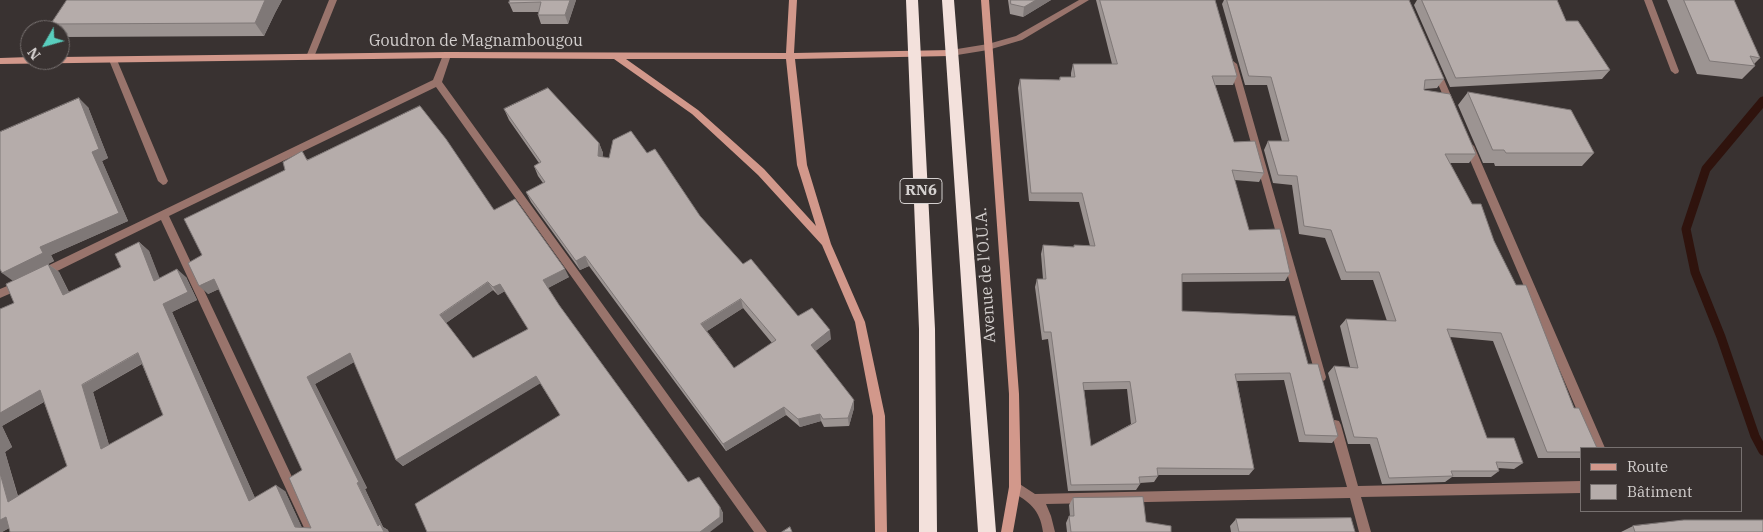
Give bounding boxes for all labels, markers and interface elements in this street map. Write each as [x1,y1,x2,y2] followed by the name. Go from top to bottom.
[20,20,70,70] north arrow
[369,31,583,51] street label: Goudron de Magnambougou
[23,44,44,64] text: N
[900,178,942,204] road number: RN6
[972,207,1000,343] street label: Avenue de l'O.U.A.
[1580,447,1743,512] legend
[1627,457,1668,476] text: Route
[1627,482,1692,501] text: Bâtiment

